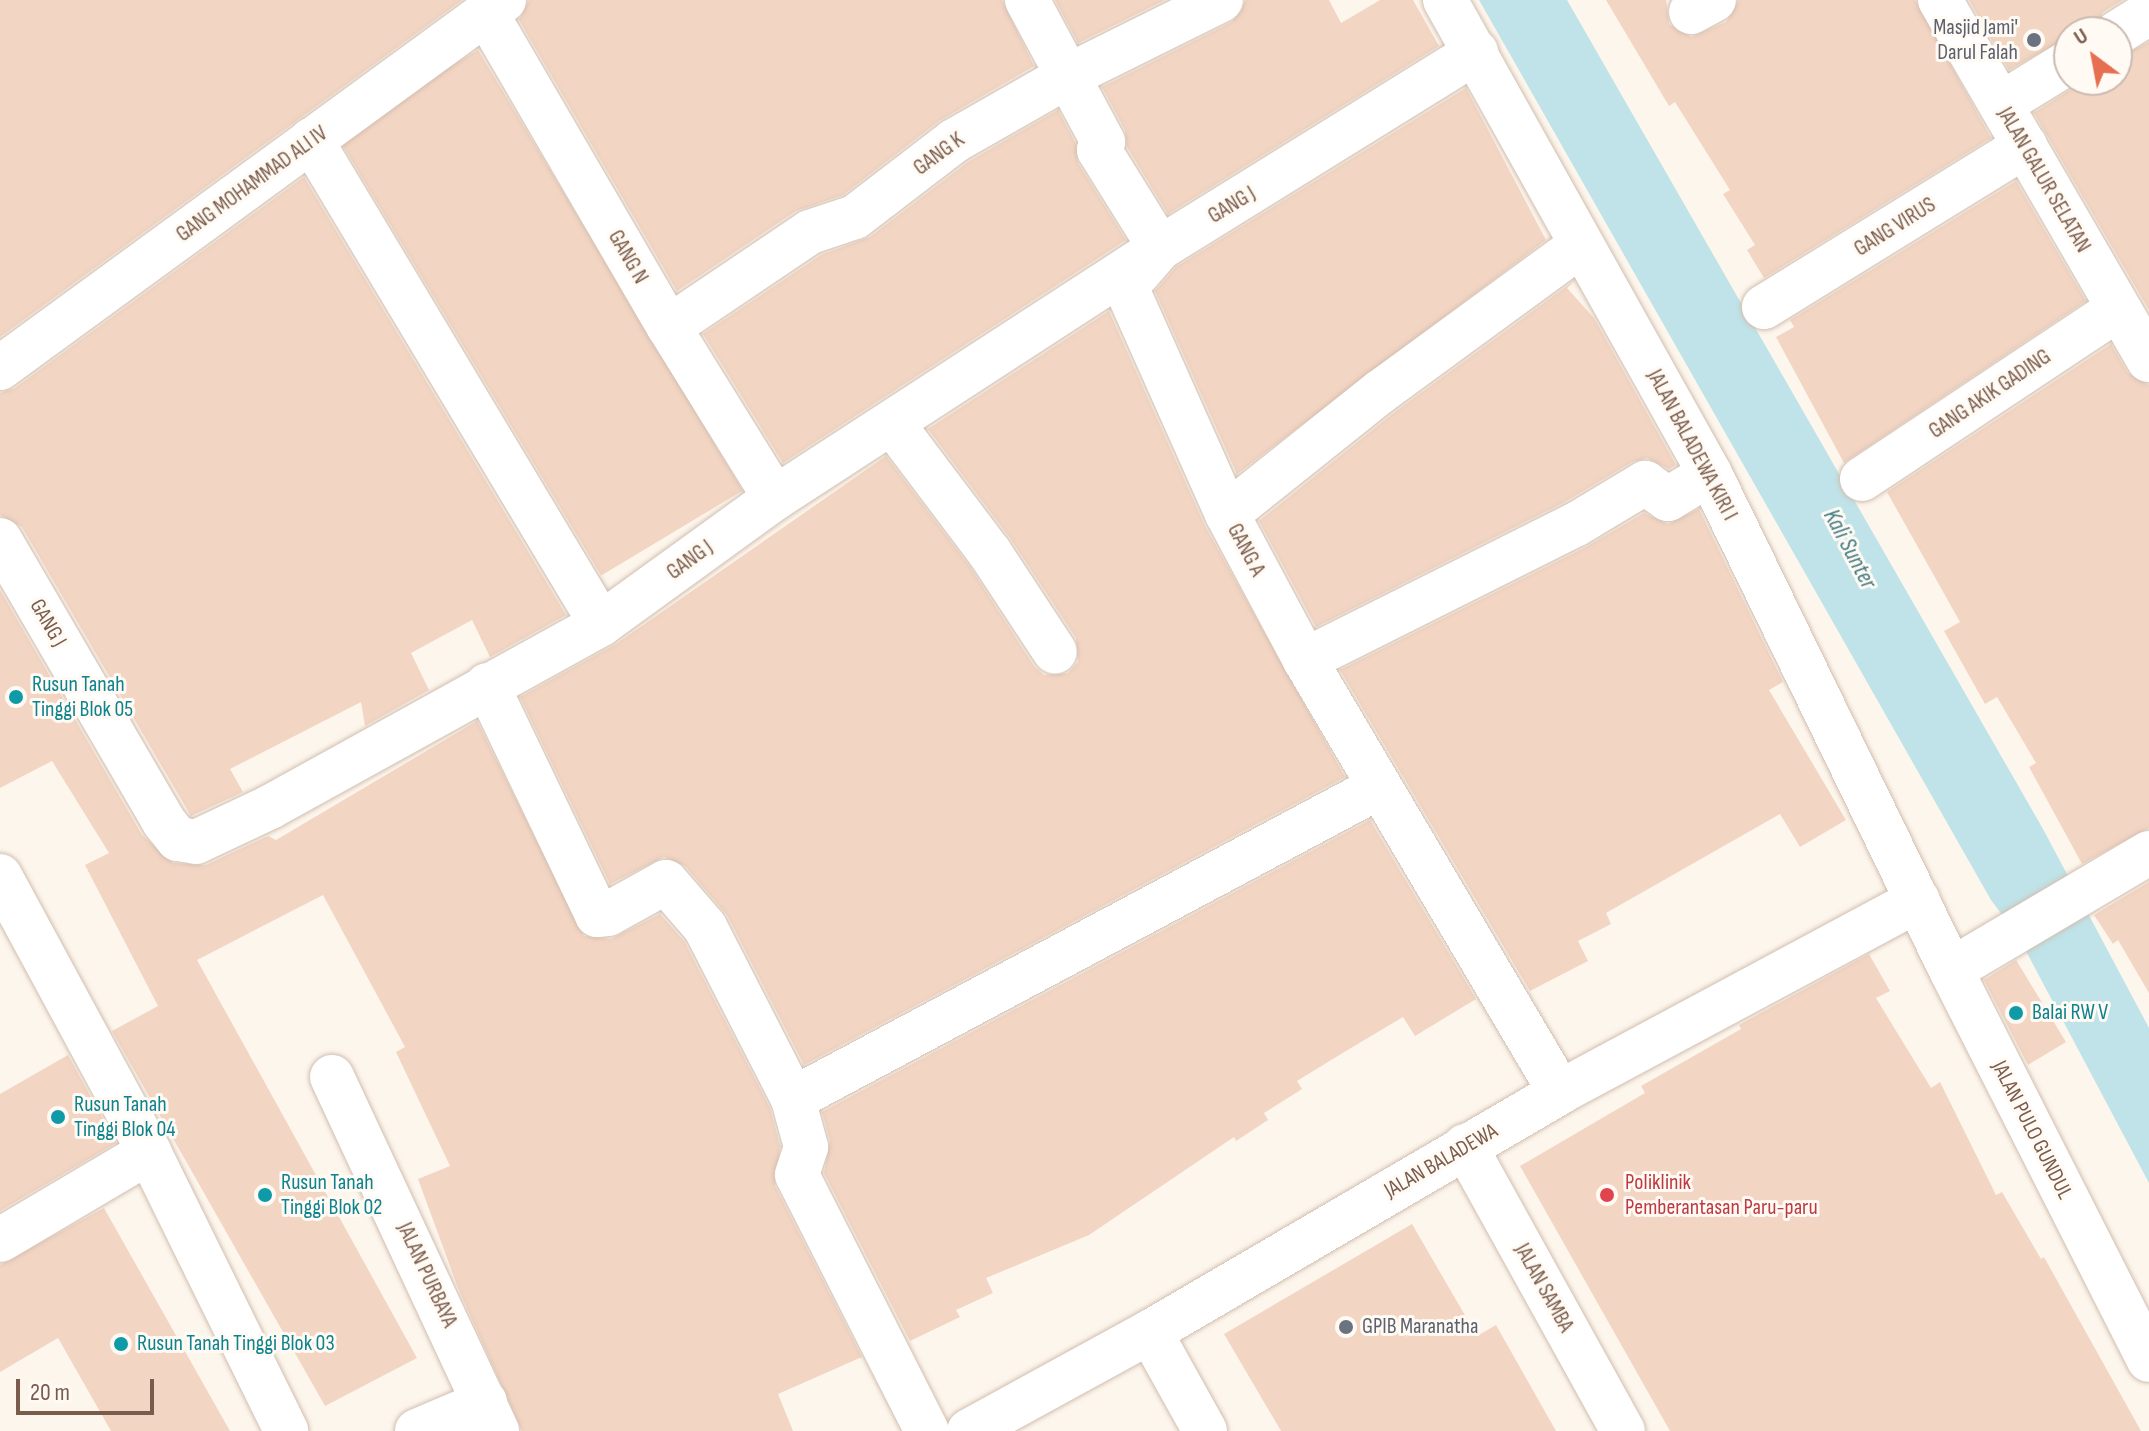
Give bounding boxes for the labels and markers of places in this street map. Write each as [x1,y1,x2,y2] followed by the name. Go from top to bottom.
[1933,14,2018,66] place label: Masjid Jami' Darul Falah
[2025,31,2043,49] marker: Masjid Jami' Darul Falah
[32,671,133,722] place label: Rusun Tanah Tinggi Blok 05
[7,688,25,706] marker: Rusun Tanah Tinggi Blok 05
[2032,1000,2108,1026] place label: Balai RW V
[2007,1004,2025,1022] marker: Balai RW V
[74,1091,176,1142] place label: Rusun Tanah Tinggi Blok 04
[49,1108,67,1126] marker: Rusun Tanah Tinggi Blok 04
[281,1169,382,1220] place label: Rusun Tanah Tinggi Blok 02
[1625,1169,1818,1220] place label: Poliklinik Pemberantasan Paru-paru
[1596,1184,1618,1206] marker: Poliklinik Pemberantasan Paru-paru
[256,1186,274,1204] marker: Rusun Tanah Tinggi Blok 02
[1362,1314,1478,1340] place label: GPIB Maranatha
[1337,1318,1355,1336] marker: GPIB Maranatha
[137,1331,335,1357] place label: Rusun Tanah Tinggi Blok 03
[112,1335,130,1353] marker: Rusun Tanah Tinggi Blok 03

